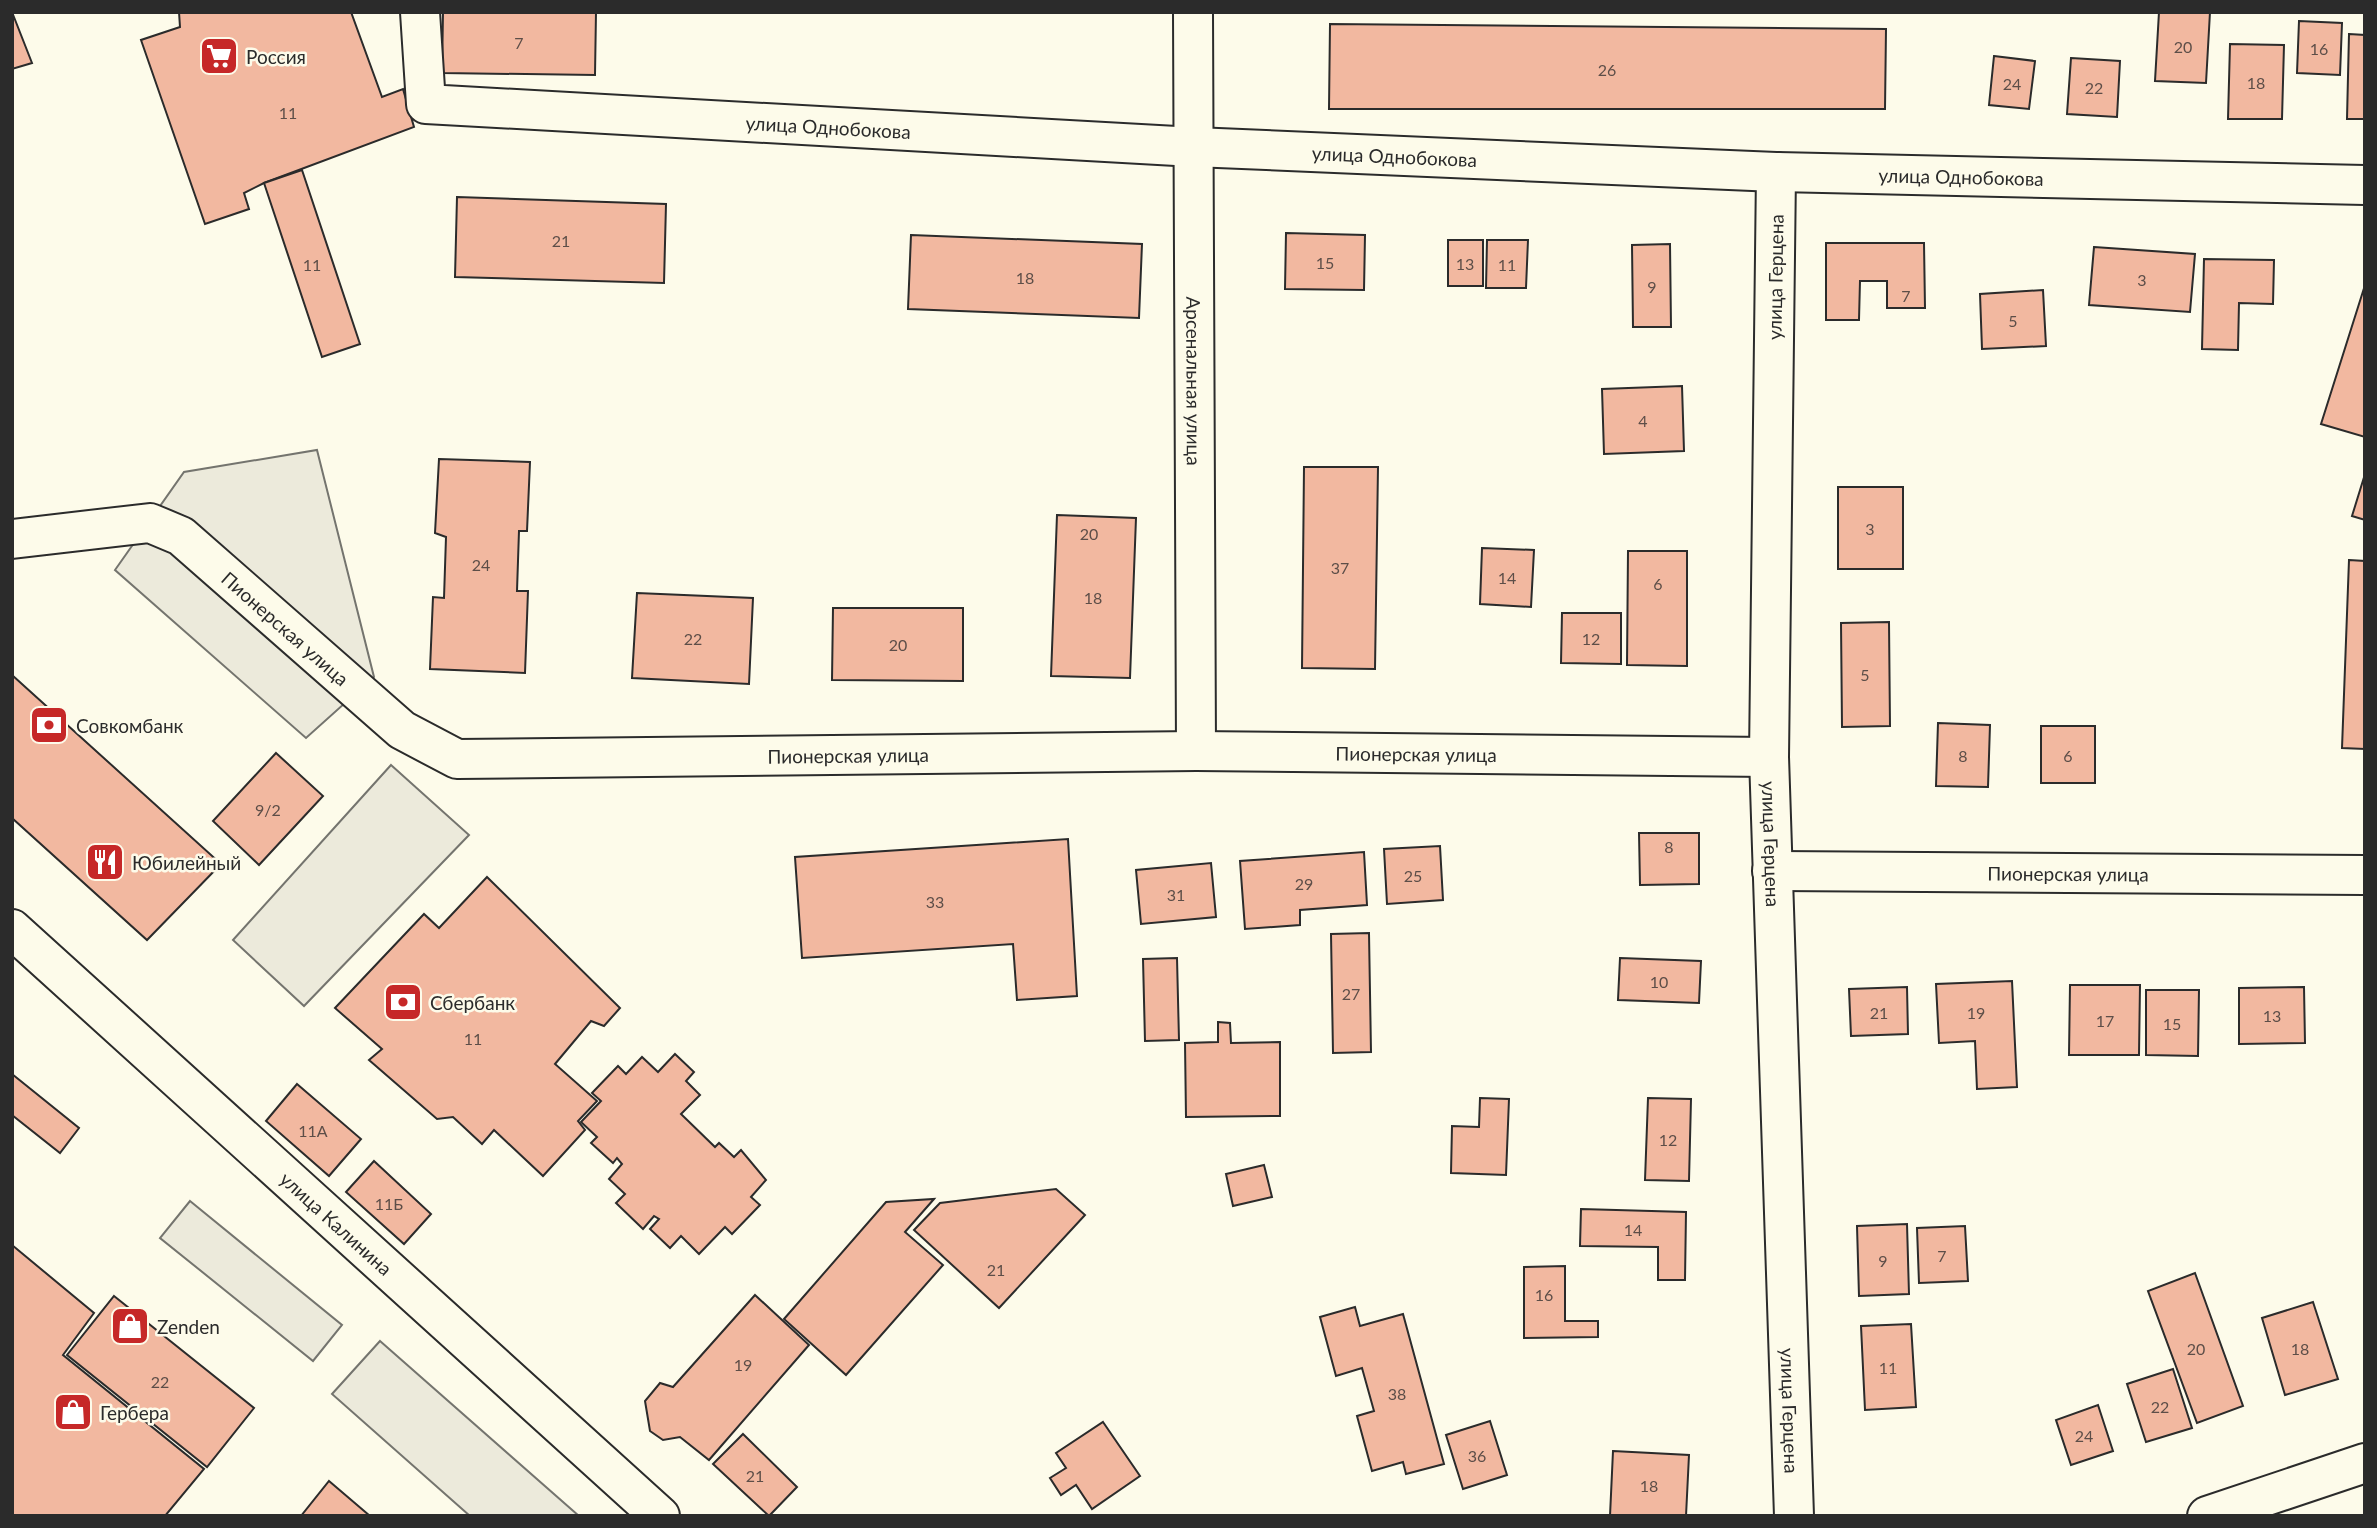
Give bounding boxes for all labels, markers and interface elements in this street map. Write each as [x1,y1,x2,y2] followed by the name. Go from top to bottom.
[514,33,524,52] house number: 7
[198,35,240,77] supermarket icon: Россия
[2174,37,2192,56] house number: 20
[2310,39,2328,58] house number: 16
[246,45,306,68] place label: Россия
[1598,60,1616,79] house number: 26
[2247,73,2265,92] house number: 18
[2003,74,2021,93] house number: 24
[2085,78,2103,97] house number: 22
[279,103,297,122] house number: 11
[745,110,911,143] street label: улица Однобокова
[1311,141,1478,171] street label: улица Однобокова
[1878,163,2044,189] street label: улица Однобокова
[1762,214,1788,340] street label: улица Герцена
[552,231,570,250] house number: 21
[1316,253,1334,272] house number: 15
[1456,254,1474,273] house number: 13
[303,255,321,274] house number: 11
[1498,255,1516,274] house number: 11
[1016,268,1034,287] house number: 18
[2137,270,2147,289] house number: 3
[1647,277,1657,296] house number: 9
[1901,286,1911,305] house number: 7
[1183,296,1206,466] street label: Арсенальная улица
[2008,311,2018,330] house number: 5
[1638,411,1648,430] house number: 4
[1865,519,1875,538] house number: 3
[1080,524,1098,543] house number: 20
[472,555,490,574] house number: 24
[1331,558,1349,577] house number: 37
[218,566,354,690] street label: Пионерская улица
[1498,568,1516,587] house number: 14
[1653,574,1663,593] house number: 6
[1084,588,1102,607] house number: 18
[684,629,702,648] house number: 22
[1582,629,1600,648] house number: 12
[889,635,907,654] house number: 20
[1860,665,1870,684] house number: 5
[28,704,70,746] bank icon: Совкомбанк
[76,714,184,737] place label: Совкомбанк
[1335,741,1497,766] street label: Пионерская улица
[767,742,929,767] street label: Пионерская улица
[1958,746,1968,765] house number: 8
[2063,746,2073,765] house number: 6
[1758,781,1785,907] street label: улица Герцена
[255,800,281,819] house number: 9/2
[1664,837,1674,856] house number: 8
[84,841,126,883] restaurant icon: Юбилейный
[132,851,241,874] place label: Юбилейный
[1987,861,2149,885] street label: Пионерская улица
[1404,866,1422,885] house number: 25
[1295,874,1313,893] house number: 29
[1167,885,1185,904] house number: 31
[926,892,944,911] house number: 33
[1650,972,1668,991] house number: 10
[382,981,424,1023] bank icon: Сбербанк
[1342,984,1360,1003] house number: 27
[430,991,515,1014] place label: Сбербанк
[1870,1003,1888,1022] house number: 21
[1967,1003,1985,1022] house number: 19
[2263,1006,2281,1025] house number: 13
[2096,1011,2114,1030] house number: 17
[2163,1014,2181,1033] house number: 15
[464,1029,482,1048] house number: 11
[298,1121,328,1140] house number: 11А
[1659,1130,1677,1149] house number: 12
[276,1167,397,1279] street label: улица Калинина
[375,1194,403,1213] house number: 11Б
[1624,1220,1642,1239] house number: 14
[1937,1246,1947,1265] house number: 7
[1878,1251,1888,1270] house number: 9
[987,1260,1005,1279] house number: 21
[1535,1285,1553,1304] house number: 16
[109,1305,151,1347] shop icon: Zenden
[157,1315,220,1338] place label: Zenden
[2187,1339,2205,1358] house number: 20
[2291,1339,2309,1358] house number: 18
[1777,1347,1804,1474] street label: улица Герцена
[734,1355,752,1374] house number: 19
[1879,1358,1897,1377] house number: 11
[151,1372,169,1391] house number: 22
[1388,1384,1406,1403] house number: 38
[52,1391,94,1433] shop icon: Гербера
[2151,1397,2169,1416] house number: 22
[100,1401,169,1424] place label: Гербера
[2075,1426,2093,1445] house number: 24
[1468,1446,1486,1465] house number: 36
[746,1466,764,1485] house number: 21
[1640,1476,1658,1495] house number: 18

